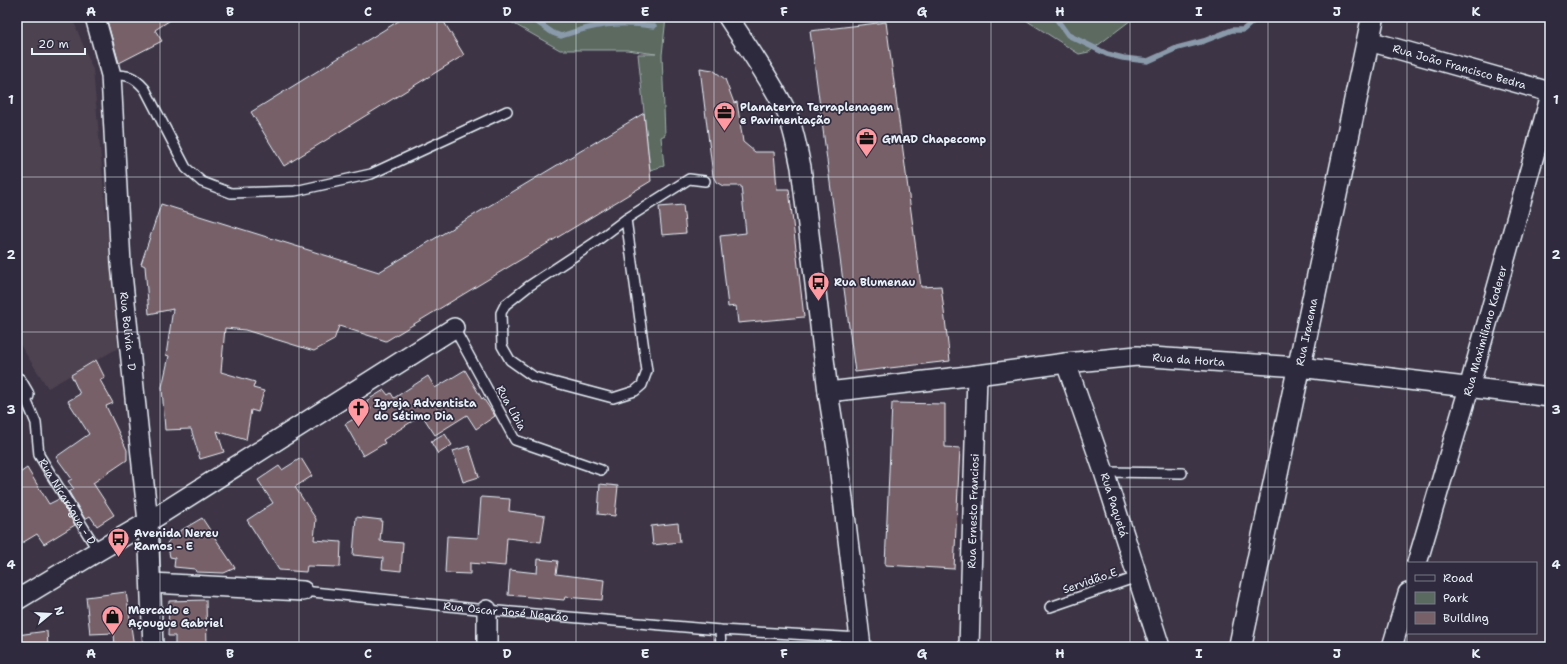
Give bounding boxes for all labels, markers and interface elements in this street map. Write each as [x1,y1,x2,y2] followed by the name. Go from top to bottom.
[86,3,96,20] text: A
[226,3,234,20] text: B
[364,3,372,20] text: C
[502,3,512,20] text: D
[641,3,650,20] text: E
[780,3,788,20] text: F
[917,3,928,20] text: G
[1055,3,1065,20] text: H
[1195,3,1203,20] text: I
[1333,3,1341,20] text: J
[1472,3,1481,20] text: K
[32,30,85,56] scale bar
[38,36,69,52] text: 20 m
[1391,41,1528,92] street label: Rua João Francisco Bedra
[8,91,14,108] text: 1
[1553,91,1559,108] text: 1
[712,100,738,133] office icon: Planaterra Terraplenagem e Pavimentação
[740,100,893,128] place label: Planaterra Terraplenagem e Pavimentação
[853,126,879,159] office icon: GMAD Chapecomp
[882,132,987,147] place label: GMAD Chapecomp
[6,246,16,263] text: 2
[1551,246,1561,263] text: 2
[1460,264,1510,398] street label: Rua Maximiliano Koderer
[805,269,831,302] bus stop icon: Rua Blumenau
[834,275,915,290] place label: Rua Blumenau
[116,291,140,371] street label: Rua Bolívia - D
[1292,297,1321,367] street label: Rua Iracema
[1152,350,1226,369] street label: Rua da Horta
[492,383,530,433] street label: Rua Líbia
[346,396,372,429] church icon: Igreja Adventista do Sétimo Dia
[374,396,477,424] place label: Igreja Adventista do Sétimo Dia
[6,401,16,418] text: 3
[1551,401,1561,418] text: 3
[964,453,982,569] street label: Rua Ernesto Franciosi
[35,455,100,547] street label: Rua Nicarágua - D
[1097,471,1132,539] street label: Rua Paquetá
[106,526,132,559] bus stop icon: Avenida Nereu Ramos - E
[134,526,219,554] place label: Avenida Nereu Ramos - E
[6,556,16,573] text: 4
[1551,556,1561,573] text: 4
[1407,562,1537,634] legend
[1061,565,1119,597] street label: Servidão E
[1443,570,1474,586] text: Road
[1443,590,1469,606] text: Park
[30,594,70,634] north arrow
[443,598,569,624] street label: Rua Oscar José Negrão
[99,603,125,636] shop icon: Mercado e Açougue Gabriel
[128,603,223,631] place label: Mercado e Açougue Gabriel
[51,605,68,618] text: N
[1443,610,1489,626] text: Building
[86,645,96,662] text: A
[226,645,234,662] text: B
[364,645,372,662] text: C
[502,645,512,662] text: D
[641,645,650,662] text: E
[780,645,788,662] text: F
[917,645,928,662] text: G
[1055,645,1065,662] text: H
[1195,645,1203,662] text: I
[1333,645,1341,662] text: J
[1472,645,1481,662] text: K

